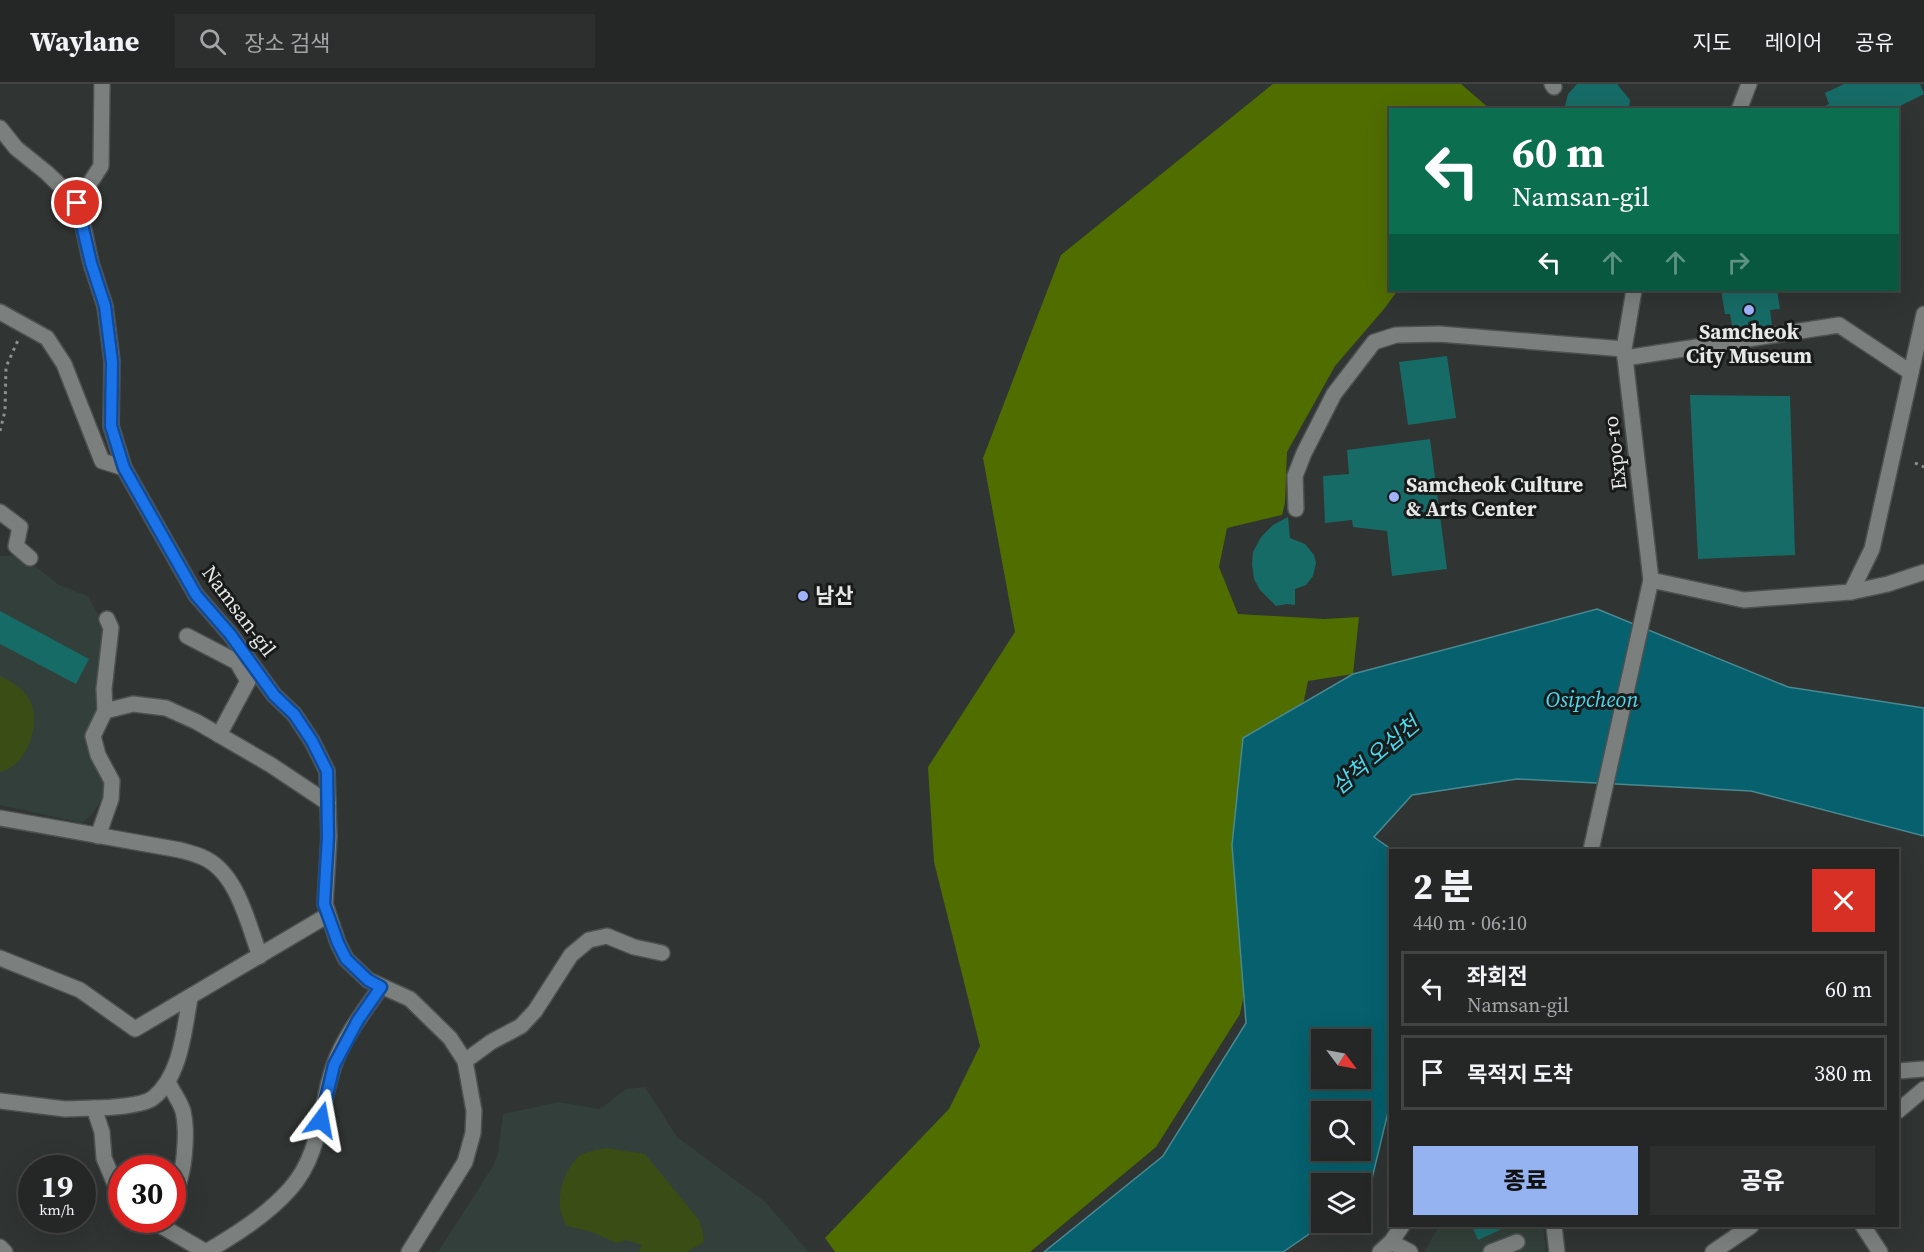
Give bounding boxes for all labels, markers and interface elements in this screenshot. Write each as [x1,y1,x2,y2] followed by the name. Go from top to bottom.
[175,14,595,68] search box
[30,22,139,60] text: Waylane
[196,25,229,58] icon: search
[244,28,330,58] text: 장소 검색
[1693,28,1731,57] text: 지도
[1764,28,1822,57] text: 레이어
[1855,28,1894,57] text: 공유
[1512,123,1605,181] text: 60 m
[1413,132,1491,210] icon: left
[51,177,102,228] pin
[1512,178,1650,215] text: Namsan-gil
[60,186,93,219] icon: arrive
[1533,246,1566,279] icon: left
[1596,246,1629,279] icon: ahead
[1659,246,1692,279] icon: ahead
[1722,246,1755,279] icon: right
[1742,303,1756,317] marker: Samcheok City Museum
[1686,317,1812,370] place label: Samcheok City Museum
[1596,415,1633,492] street label: Expo-ro
[1406,470,1583,523] place label: Samcheok Culture & Arts Center
[1387,490,1401,504] marker: Samcheok Culture & Arts Center
[196,559,283,662] street label: Namsan-gil
[815,581,854,610] place label: 남산
[796,589,810,603] marker: 남산
[1545,684,1639,714] water label: Osipcheon
[1325,708,1427,801] water label: 삼척 오십천
[1413,862,1474,911] text: 2 분
[1812,869,1875,932] button: close
[1413,909,1527,937] text: 440 m · 06:10
[1467,961,1528,991] text: 좌회전
[1416,972,1449,1005] icon: left
[1825,974,1872,1004] text: 60 m
[1467,991,1569,1019] text: Namsan-gil
[1311,1029,1371,1089] north arrow
[1311,1029,1371,1233] map controls
[1416,1056,1449,1089] icon: arrive
[1814,1058,1872,1088] text: 380 m
[1467,1059,1573,1089] text: 목적지 도착
[289,1088,353,1152] position arrow
[1311,1101,1371,1161] button: search
[1413,1146,1638,1215] button: 종료
[1650,1146,1875,1215] button: 공유
[108,1155,186,1233] speed limit sign: 30
[41,1166,73,1207] text: 19
[1311,1173,1371,1233] button: layers
[39,1199,75,1220] text: km/h

